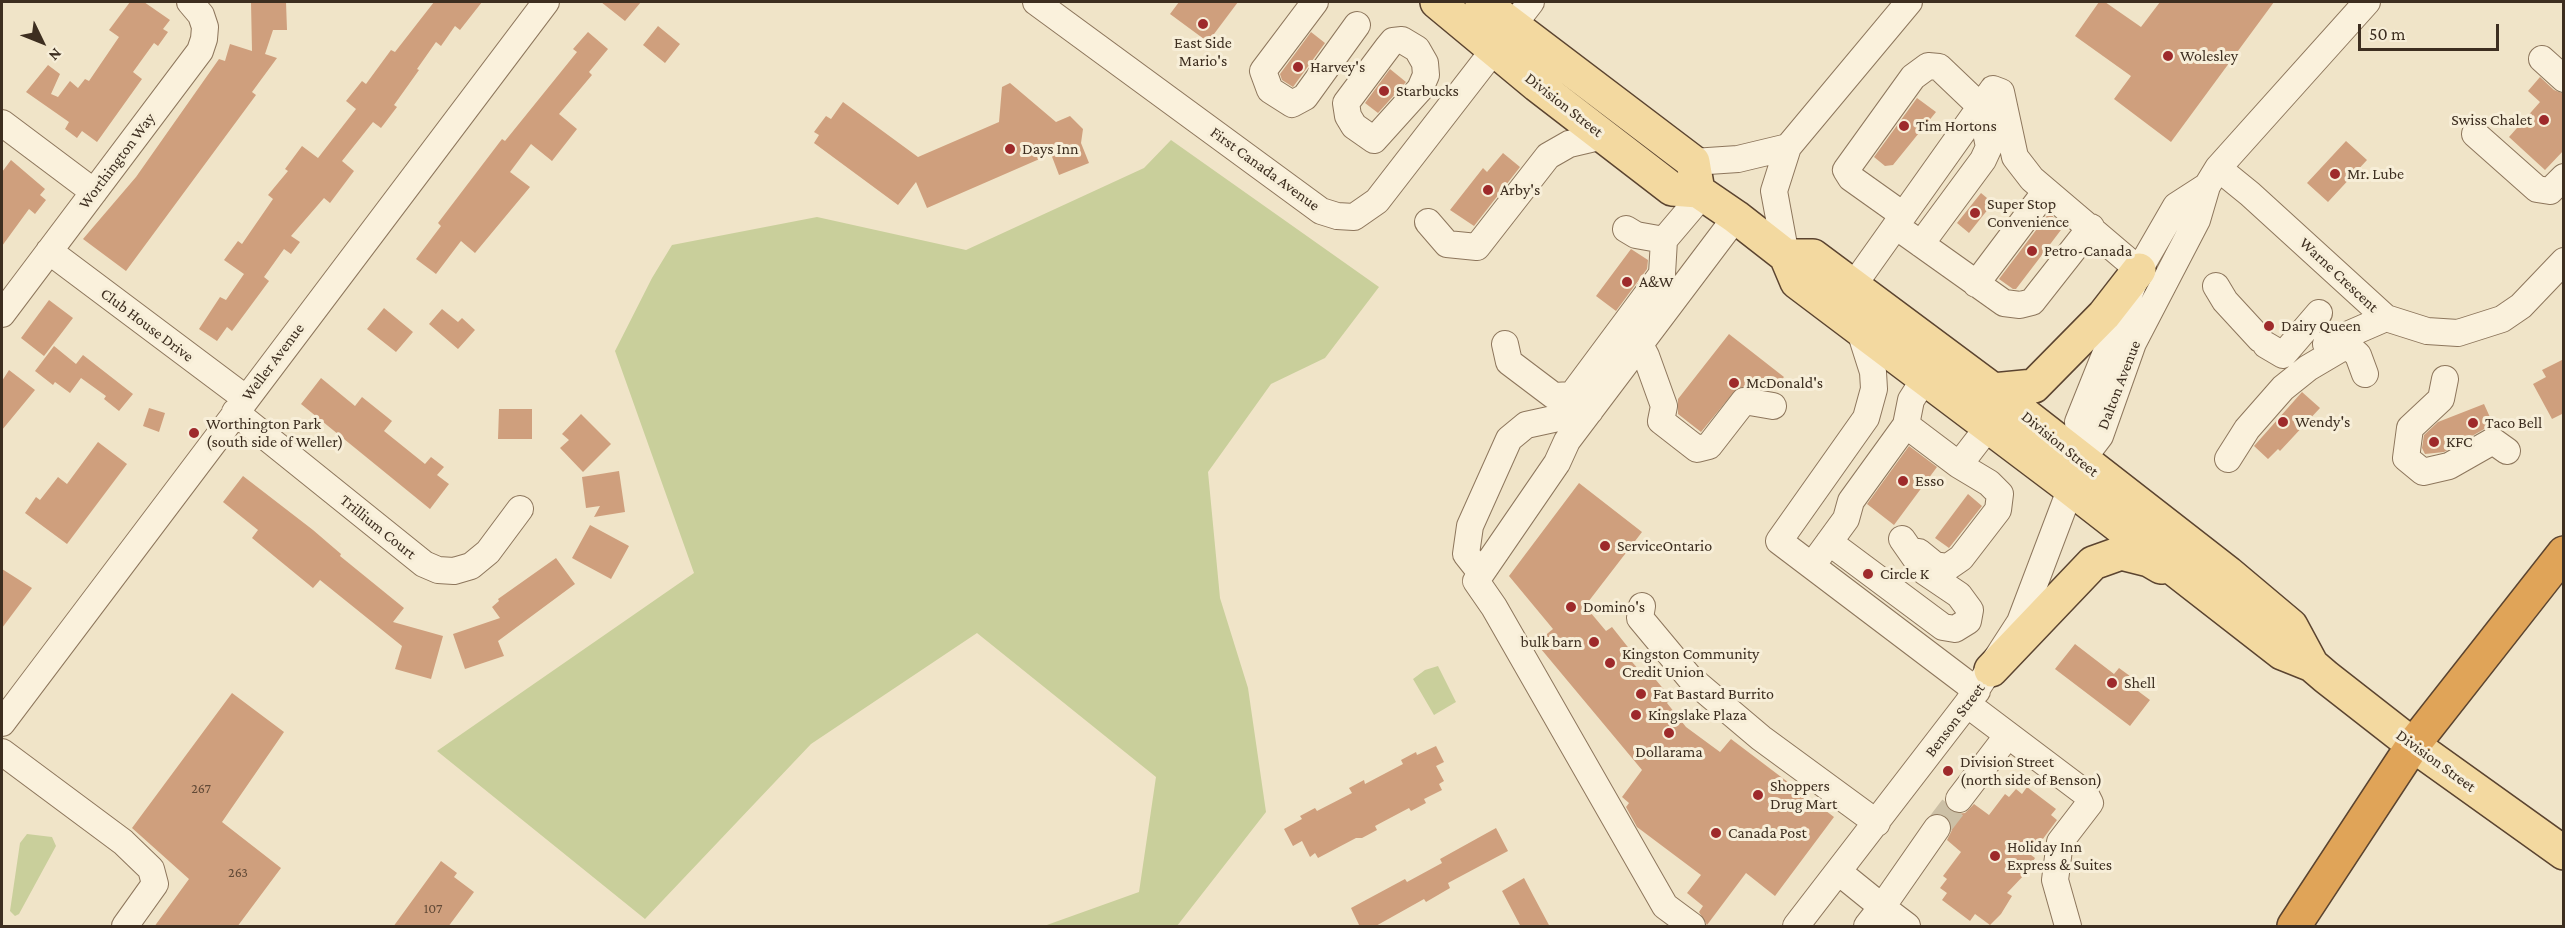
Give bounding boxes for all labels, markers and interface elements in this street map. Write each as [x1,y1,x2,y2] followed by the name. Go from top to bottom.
[12,12,72,72] north arrow
[2361,12,2502,50] scale bar
[1196,17,1210,31] marker: East Side Mario's
[2369,24,2406,44] text: 50 m
[1174,33,1232,71] place label: East Side Mario's
[46,45,65,64] text: N
[2180,46,2238,66] place label: Wolesley
[2161,49,2175,63] marker: Wolesley
[1310,57,1365,77] place label: Harvey's
[1291,60,1305,74] marker: Harvey's
[1521,69,1607,141] street label: Division Street
[1396,81,1459,101] place label: Starbucks
[1377,84,1391,98] marker: Starbucks
[75,109,159,213] street label: Worthington Way
[2451,110,2532,130] place label: Swiss Chalet
[2537,113,2551,127] marker: Swiss Chalet
[1916,116,1997,136] place label: Tim Hortons
[1897,119,1911,133] marker: Tim Hortons
[1206,123,1324,215] street label: First Canada Avenue
[1022,139,1079,159] place label: Days Inn
[1003,142,1017,156] marker: Days Inn
[2347,164,2404,184] place label: Mr. Lube
[2328,167,2342,181] marker: Mr. Lube
[1500,180,1540,200] place label: Arby's
[1481,183,1495,197] marker: Arby's
[1987,194,2069,232] place label: Super Stop Convenience
[1968,206,1982,220] marker: Super Stop Convenience
[2295,233,2383,317] street label: Warne Crescent
[2044,241,2132,261] place label: Petro-Canada
[2025,244,2039,258] marker: Petro-Canada
[1639,272,1674,292] place label: A&W
[1620,275,1634,289] marker: A&W
[97,284,197,366] street label: Club House Drive
[2281,316,2361,336] place label: Dairy Queen
[238,319,308,405] street label: Weller Avenue
[2262,319,2276,333] marker: Dairy Queen
[2093,338,2145,432] street label: Dalton Avenue
[1746,373,1823,393] place label: McDonald's
[1727,376,1741,390] marker: McDonald's
[2017,407,2103,481] street label: Division Street
[2295,412,2350,432] place label: Wendy's
[2485,413,2542,433] place label: Taco Bell
[206,414,343,452] place label: Worthington Park (south side of Weller)
[2276,415,2290,429] marker: Wendy's
[2466,416,2480,430] marker: Taco Bell
[187,426,201,440] marker: Worthington Park (south side of Weller)
[2446,432,2472,452] place label: KFC
[2427,435,2441,449] marker: KFC
[1915,471,1944,491] place label: Esso
[1896,474,1910,488] marker: Esso
[336,491,420,563] street label: Trillium Court
[1617,536,1712,556] place label: ServiceOntario
[1598,539,1612,553] marker: ServiceOntario
[1880,564,1929,584] place label: Circle K
[1861,567,1875,581] marker: Circle K
[1583,597,1645,617] place label: Domino's
[1564,600,1578,614] marker: Domino's
[1521,632,1582,652] place label: bulk barn
[1587,635,1601,649] marker: bulk barn
[1622,644,1759,682] place label: Kingston Community Credit Union
[1603,656,1617,670] marker: Kingston Community Credit Union
[2124,673,2156,693] place label: Shell
[2105,676,2119,690] marker: Shell
[1921,679,1989,761] street label: Benson Street
[1653,684,1774,704] place label: Fat Bastard Burrito
[1634,687,1648,701] marker: Fat Bastard Burrito
[1648,705,1747,725] place label: Kingslake Plaza
[1629,708,1643,722] marker: Kingslake Plaza
[1662,726,1676,740] marker: Dollarama
[2392,726,2480,796] street label: Division Street
[1635,742,1703,762] place label: Dollarama
[1960,752,2102,790] place label: Division Street (north side of Benson)
[1941,764,1955,778] marker: Division Street (north side of Benson)
[1770,776,1837,814] place label: Shoppers Drug Mart
[191,781,211,797] house number: 267
[1751,788,1765,802] marker: Shoppers Drug Mart
[1728,823,1807,843] place label: Canada Post
[1709,826,1723,840] marker: Canada Post
[2007,837,2112,875] place label: Holiday Inn Express & Suites
[1988,849,2002,863] marker: Holiday Inn Express & Suites
[228,865,248,881] house number: 263
[424,901,442,917] house number: 107

